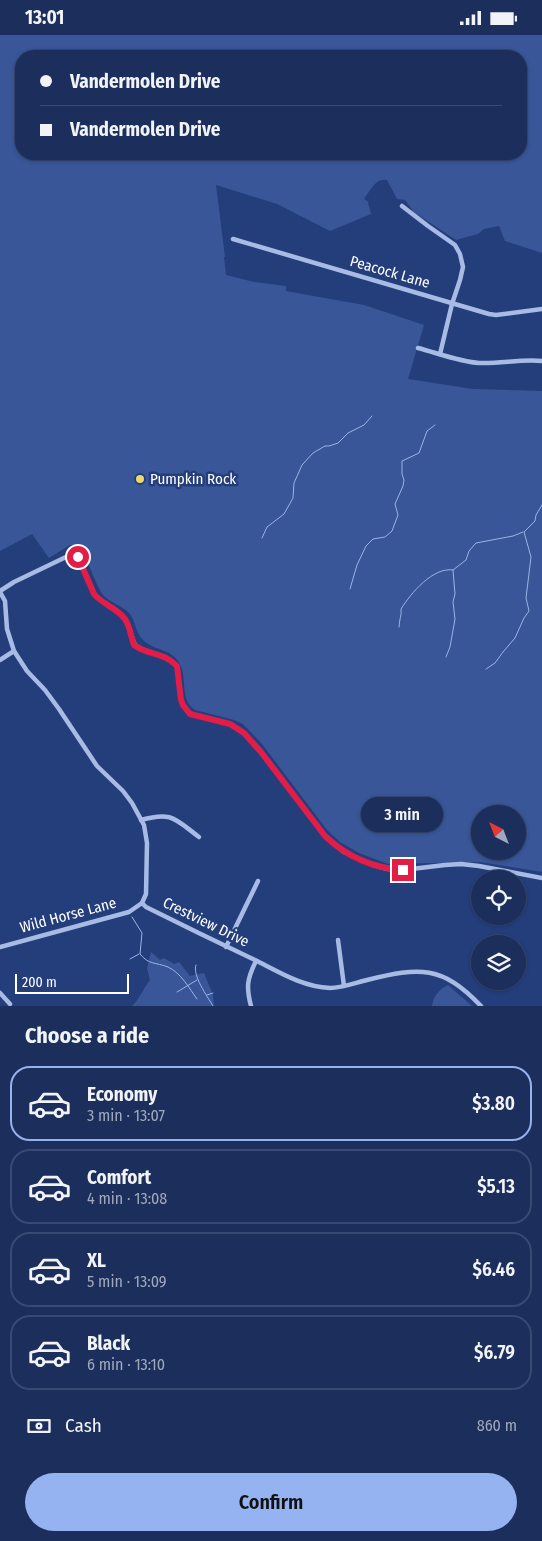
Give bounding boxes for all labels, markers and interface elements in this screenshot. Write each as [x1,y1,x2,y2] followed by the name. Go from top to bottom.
[25,6,64,29] text: 13:01
[70,70,220,93] text: Vandermolen Drive
[70,118,220,141] text: Vandermolen Drive
[348,252,432,292] street label: Peacock Lane
[150,470,236,488] place label: Pumpkin Rock
[134,473,146,485] marker: Pumpkin Rock
[67,546,89,568] route start
[362,797,444,833] callout: 3 min
[384,805,420,824] text: 3 min
[471,805,526,860] north arrow
[471,805,526,990] map controls
[392,859,414,881] route end
[471,870,526,925] button: locate
[18,893,118,937] street label: Wild Horse Lane
[160,893,252,951] street label: Crestview Drive
[471,935,526,990] button: layers
[15,971,129,994] scale bar
[22,974,57,991] text: 200 m
[25,1022,149,1049] text: Choose a ride
[27,1081,72,1126] icon: car
[87,1083,157,1106] text: Economy
[472,1092,515,1115] text: $3.80
[87,1106,165,1125] text: 3 min · 13:07
[27,1164,72,1209] icon: car
[87,1166,151,1189] text: Comfort
[477,1175,515,1198] text: $5.13
[87,1189,167,1208] text: 4 min · 13:08
[27,1247,72,1292] icon: car
[87,1249,106,1272] text: XL
[473,1258,515,1281] text: $6.46
[87,1272,167,1291] text: 5 min · 13:09
[27,1330,72,1375] icon: car
[87,1332,130,1355] text: Black
[474,1341,515,1364] text: $6.79
[87,1355,165,1374] text: 6 min · 13:10
[25,1412,53,1440] icon: cash
[65,1414,102,1437] text: Cash
[477,1416,517,1435] text: 860 m
[25,1473,517,1531] button: Confirm

